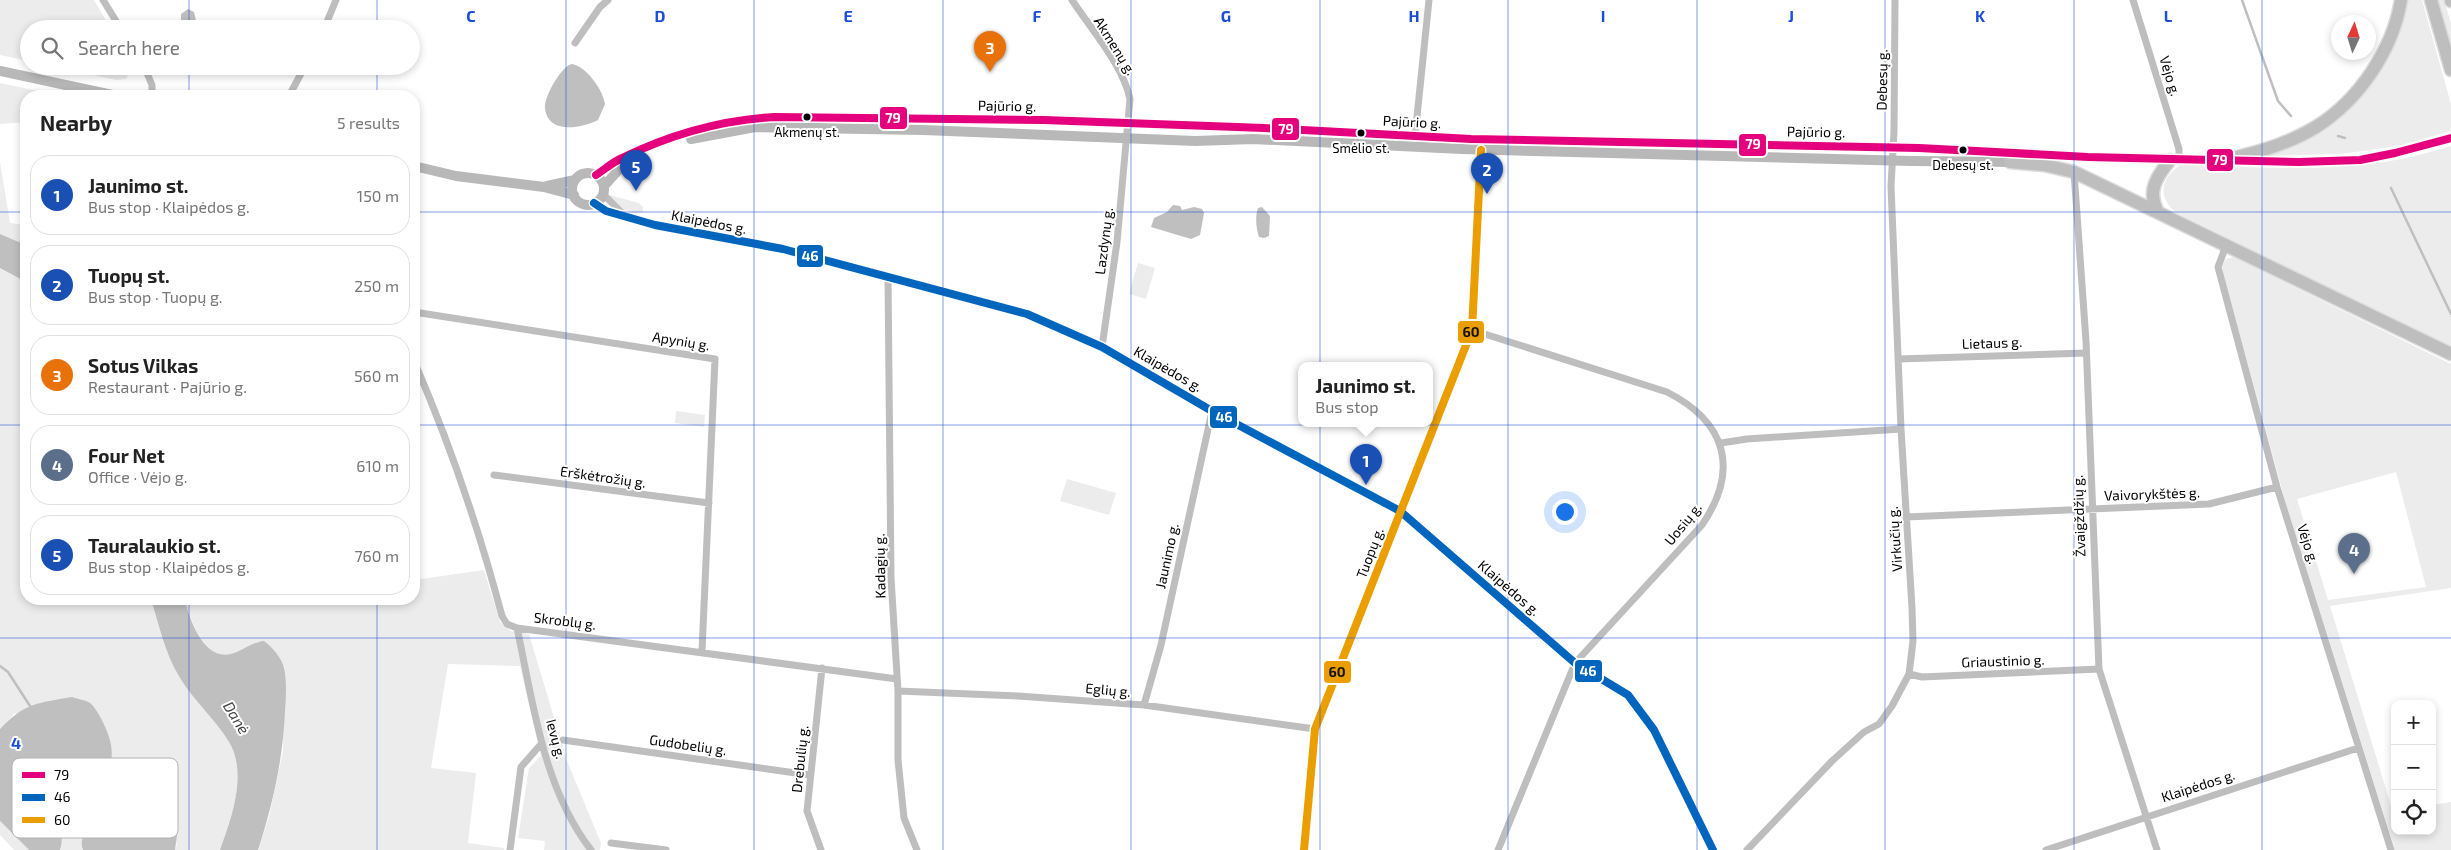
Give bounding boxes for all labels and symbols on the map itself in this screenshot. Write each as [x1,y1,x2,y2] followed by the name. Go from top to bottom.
[466,6,476,25] text: C
[655,6,666,25] text: D
[843,6,853,25] text: E
[1033,6,1042,25] text: F
[1221,6,1231,25] text: G
[1408,6,1420,25] text: H
[1601,6,1605,25] text: I
[1788,6,1794,25] text: J
[1975,6,1986,25] text: K
[2164,6,2173,25] text: L
[1091,13,1140,78] street label: Akmenų g.
[2331,15,2376,60] north arrow
[974,31,1006,72] pin: 3
[1872,49,1891,111] street label: Debesų g.
[2156,54,2185,98] street label: Vėjo g.
[978,96,1036,115] street label: Pajūrio g.
[879,106,908,130] line badge: 79
[885,109,901,126] text: 79
[1382,111,1442,132] street label: Pajūrio g.
[802,112,812,122] marker: Akmenų st.
[1271,117,1300,141] line badge: 79
[1278,120,1294,137] text: 79
[1787,122,1845,141] street label: Pajūrio g.
[774,124,840,140] place label: Akmenų st.
[1356,128,1366,138] marker: Smėlio st.
[1738,133,1767,157] line badge: 79
[1745,135,1761,152] text: 79
[1332,140,1390,156] place label: Smėlio st.
[1958,145,1968,155] marker: Debesų st.
[2206,148,2234,172] line badge: 79
[620,150,652,191] pin: 5
[2212,151,2228,168] text: 79
[1471,153,1503,194] pin: 2
[1932,157,1994,173] place label: Debesų st.
[670,206,748,237] street label: Klaipėdos g.
[1091,206,1116,276] street label: Lazdynų g.
[796,244,824,268] line badge: 46
[801,247,819,264] text: 46
[1457,320,1485,344] line badge: 60
[1462,323,1480,340] text: 60
[651,328,711,353] street label: Apynių g.
[1961,333,2022,352] street label: Lietaus g.
[1131,342,1206,395] street label: Klaipėdos g.
[1209,405,1238,429] line badge: 46
[1215,408,1233,425] text: 46
[1350,444,1382,485] pin: 1
[559,462,647,491] street label: Erškėtrožių g.
[2069,475,2088,557] street label: Žvaigždžių g.
[2104,483,2200,504] street label: Vaivorykštės g.
[1552,499,1578,525] your location
[1660,499,1705,548] street label: Uosių g.
[1884,506,1905,572] street label: Virkučių g.
[1151,522,1182,590] street label: Jaunimo g.
[2294,522,2323,566] street label: Vėjo g.
[1352,525,1387,581] street label: Tuopų g.
[870,533,889,599] street label: Kadagių g.
[2338,533,2370,574] pin: 4
[1475,556,1544,619] street label: Klaipėdos g.
[533,608,597,633] street label: Skroblų g.
[1961,651,2045,670] street label: Griaustinio g.
[1574,659,1603,683] line badge: 46
[1323,660,1352,684] line badge: 60
[1579,662,1597,679] text: 46
[1328,663,1346,680] text: 60
[1085,679,1131,700] street label: Eglių g.
[220,698,254,737] water label: Danė
[543,717,570,761] street label: Ievų g.
[787,724,812,794] street label: Drebulių g.
[648,731,728,758] street label: Gudobelių g.
[11,733,21,752] text: 4
[12,758,178,838] legend
[54,766,69,783] text: 79
[2159,766,2237,805] street label: Klaipėdos g.
[54,788,71,805] text: 46
[54,811,70,828] text: 60

